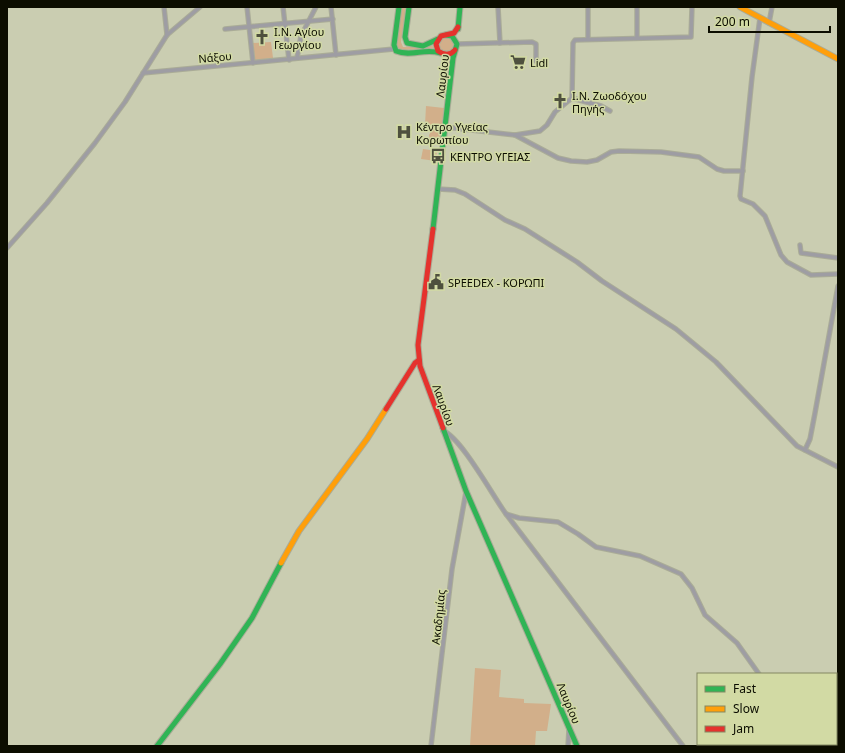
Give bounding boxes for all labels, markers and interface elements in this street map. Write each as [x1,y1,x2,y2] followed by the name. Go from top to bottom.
[709,8,830,34] scale bar
[715,13,750,30] text: 200 m
[274,24,324,52] place label: Ι.Ν. Αγίου Γεωργίου
[253,28,271,46] church icon: Ι.Ν. Αγίου Γεωργίου
[198,48,232,66] street label: Νάξου
[509,53,527,71] supermarket icon: Lidl
[432,54,452,98] street label: Λαυρίου
[530,55,548,70] place label: Lidl
[572,88,647,116] place label: Ι.Ν. Ζωοδόχου Πηγής
[551,92,569,110] church icon: Ι.Ν. Ζωοδόχου Πηγής
[416,119,488,147] place label: Κέντρο Υγείας Κορωπίου
[395,123,413,141] hospital icon: Κέντρο Υγείας Κορωπίου
[429,147,447,165] bus stop icon: ΚΕΝΤΡΟ ΥΓΕΙΑΣ
[450,149,530,164] place label: ΚΕΝΤΡΟ ΥΓΕΙΑΣ
[427,273,445,291] public building icon: SPEEDEX - ΚΟΡΩΠΙ
[448,275,545,290] place label: SPEEDEX - ΚΟΡΩΠΙ
[430,382,458,428] street label: Λαυρίου
[428,589,448,645] street label: Ακαδημίας
[697,673,837,745] legend
[554,680,584,726] street label: Λαυρίου
[733,680,757,697] text: Fast
[733,700,760,717] text: Slow
[732,720,754,737] text: Jam

